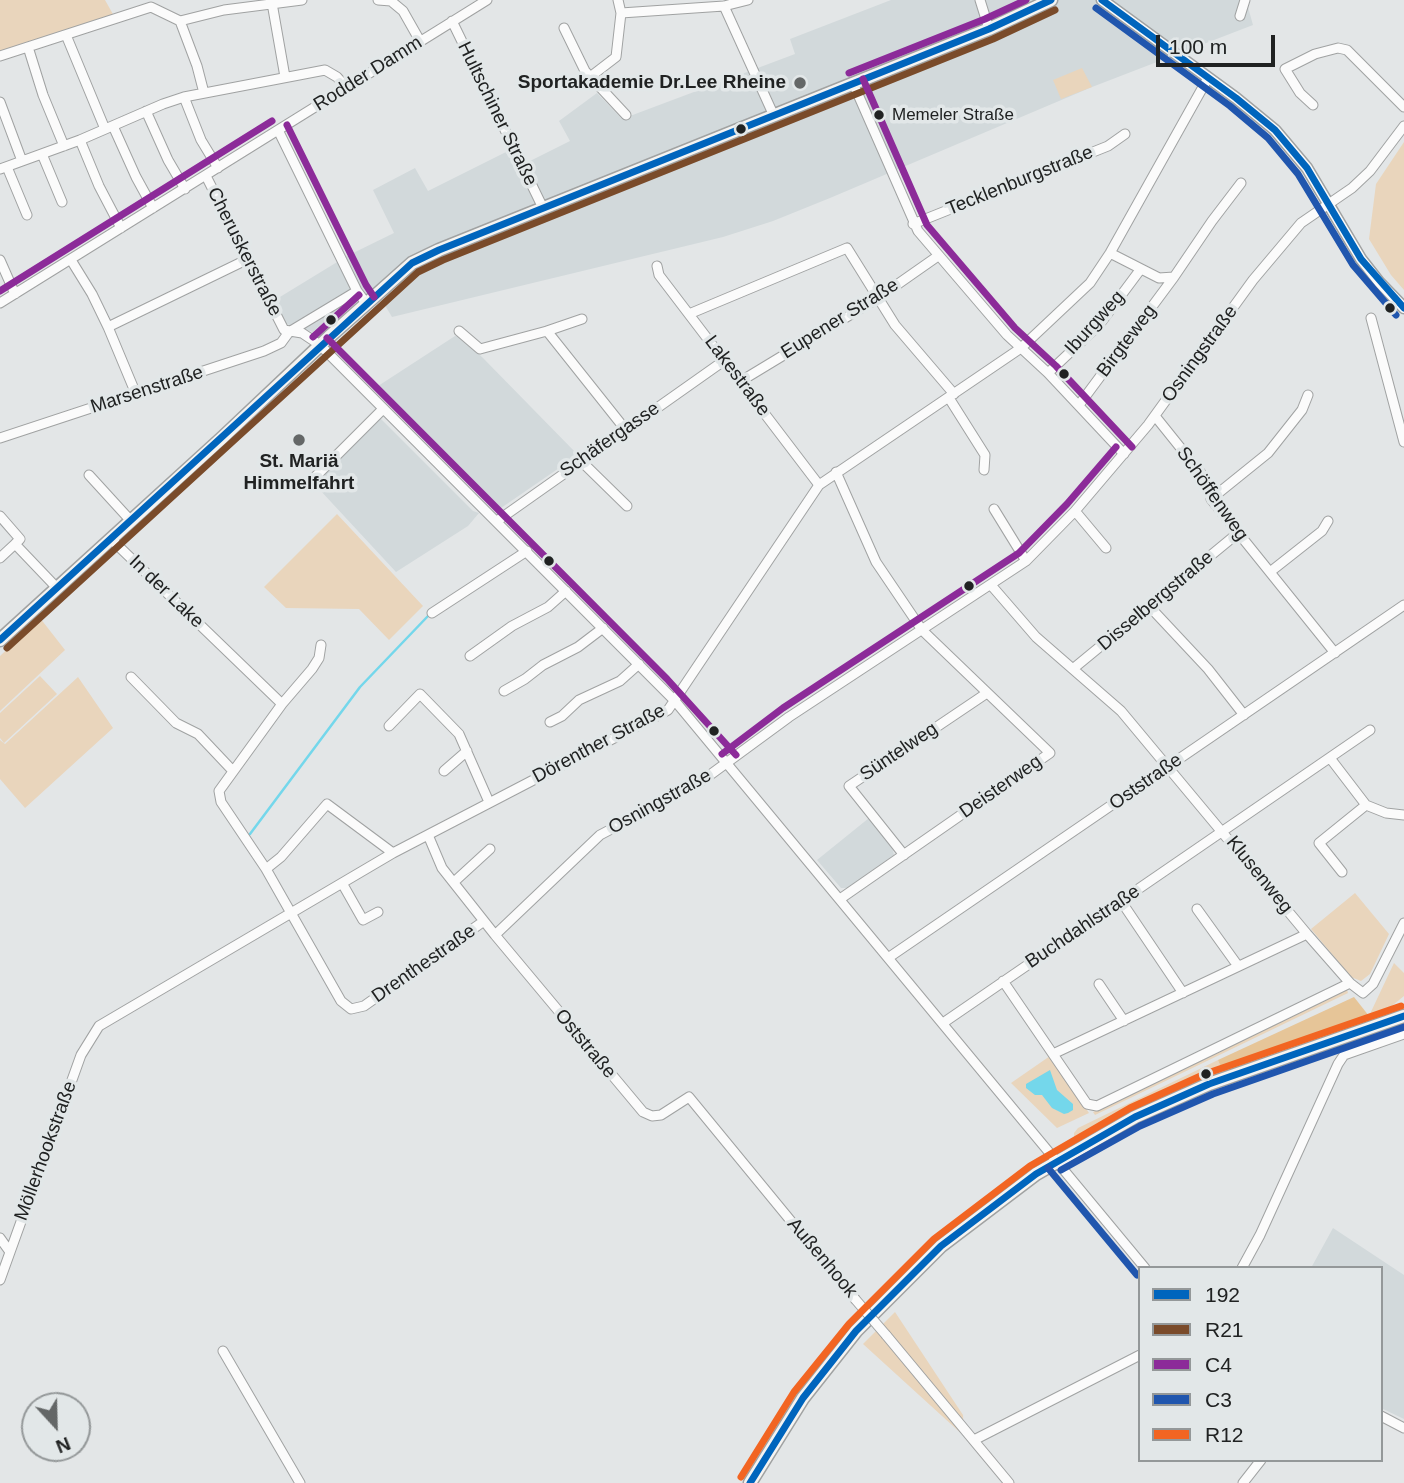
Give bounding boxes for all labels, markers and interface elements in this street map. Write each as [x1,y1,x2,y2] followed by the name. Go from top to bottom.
[1159,21,1278,65] scale bar
[310,32,426,116] street label: Rodder Damm
[1169,35,1227,58] text: 100 m
[452,38,542,190] street label: Hultschiner Straße
[518,72,786,94] place label: Sportakademie Dr.Lee Rheine
[792,75,808,91] marker: Sportakademie Dr.Lee Rheine
[892,105,1014,125] place label: Memeler Straße
[872,108,886,122] marker: Memeler Straße
[734,122,748,136] unlabelled marker
[943,141,1097,221] street label: Tecklenburgstraße
[202,184,286,320] street label: Cheruskerstraße
[777,274,903,364] street label: Eupener Straße
[1060,286,1130,360] street label: Iburgweg
[1092,300,1162,382] street label: Birgteweg
[1157,301,1243,407] street label: Osningstraße
[1383,301,1397,315] unlabelled marker
[324,313,338,327] unlabelled marker
[699,331,775,421] street label: Lakestraße
[88,361,206,419] street label: Marsenstraße
[1057,367,1071,381] unlabelled marker
[556,397,664,483] street label: Schäfergasse
[291,432,307,448] marker: St. Mariä Himmelfahrt
[1171,443,1253,545] street label: Schöffenweg
[244,451,354,495] place label: St. Mariä Himmelfahrt
[1094,546,1218,656] street label: Disselbergstraße
[124,551,208,633] street label: In der Lake
[542,554,556,568] unlabelled marker
[962,579,976,593] unlabelled marker
[529,699,669,789] street label: Dörenther Straße
[856,718,942,786] street label: Süntelweg
[707,724,721,738] unlabelled marker
[1105,749,1187,815] street label: Oststraße
[956,750,1046,824] street label: Deisterweg
[605,764,715,840] street label: Osningstraße
[1221,832,1297,918] street label: Klusenweg
[1021,880,1145,974] street label: Buchdahlstraße
[368,920,480,1008] street label: Drenthestraße
[549,1005,621,1083] street label: Oststraße
[1199,1067,1213,1081] unlabelled marker
[10,1078,82,1224] street label: Möllerhookstraße
[782,1213,862,1303] street label: Außenhook
[1138,1266,1383,1462] legend
[1205,1283,1240,1306] text: 192
[1205,1318,1244,1341] text: R21
[1205,1353,1232,1376] text: C4
[1205,1388,1232,1411] text: C3
[21,1392,91,1462] north arrow
[1205,1423,1244,1446] text: R12
[53,1433,74,1457] text: N

